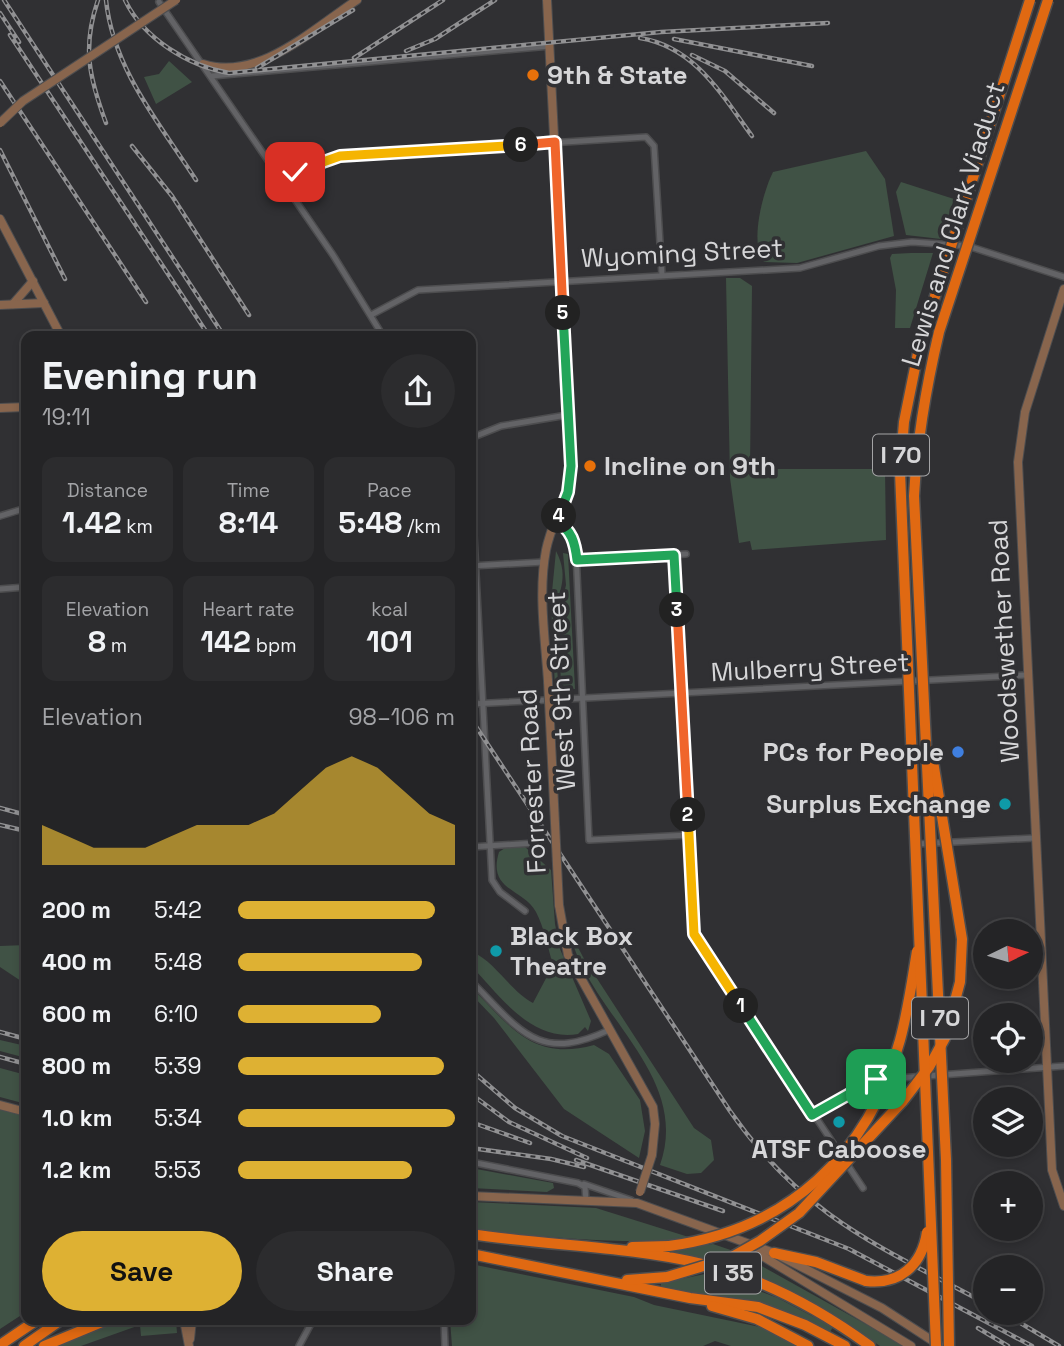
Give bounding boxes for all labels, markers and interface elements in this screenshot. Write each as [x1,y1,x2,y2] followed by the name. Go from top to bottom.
[547,58,688,92] place label: 9th & State
[525,67,541,83] marker: 9th & State
[893,77,1013,371] street label: Lewis and Clark Viaduct
[504,128,538,162] pin: 6
[515,132,526,157] text: 6
[265,142,325,202] pin
[276,153,314,191] icon: check
[580,231,784,275] street label: Wyoming Street
[546,296,580,330] pin: 5
[557,300,568,325] text: 5
[42,352,258,400] text: Evening run
[381,354,455,428] button: share
[42,402,91,432] text: 19:11
[873,434,929,476] road number: I 70
[604,449,776,483] place label: Incline on 9th
[582,458,598,474] marker: Incline on 9th
[67,478,148,503] text: Distance
[227,478,270,503] text: Time
[367,478,412,503] text: Pace
[542,498,576,534] pin: 4
[62,503,121,542] text: 1.42
[219,503,278,542] text: 8:14
[338,503,402,542] text: 5:48
[552,503,565,528] text: 4
[121,514,153,539] text: km
[402,514,441,539] text: /km
[981,518,1027,764] street label: Woodswether Road
[539,590,583,792] street label: West 9th Street
[660,592,694,628] pin: 3
[66,597,149,622] text: Elevation
[202,597,295,622] text: Heart rate
[371,597,408,622] text: kcal
[671,597,682,622] text: 3
[88,622,106,661] text: 8
[200,622,251,661] text: 142
[366,622,413,661] text: 101
[106,633,127,658] text: m
[251,633,297,658] text: bpm
[710,645,910,689] street label: Mulberry Street
[510,688,554,874] street label: Forrester Road
[42,702,143,732] text: Elevation
[349,702,455,732] text: 98–106 m
[763,735,944,769] place label: PCs for People
[950,744,966,760] marker: PCs for People
[766,787,991,821] place label: Surplus Exchange
[997,796,1013,812] marker: Surplus Exchange
[670,798,706,832] pin: 2
[682,802,693,827] text: 2
[42,895,111,925] text: 200 m
[154,895,202,925] text: 5:42
[510,919,633,983] place label: Black Box Theatre
[973,919,1043,989] north arrow
[973,919,1043,1325] map controls
[488,943,504,959] marker: Black Box Theatre
[42,947,112,977] text: 400 m
[154,947,202,977] text: 5:48
[724,988,758,1024] pin: 1
[736,993,745,1018] text: 1
[912,998,968,1038] road number: I 70
[42,999,112,1029] text: 600 m
[154,999,198,1029] text: 6:10
[973,1003,1043,1073] button: locate
[846,1049,906,1109] pin
[42,1051,111,1081] text: 800 m
[154,1051,202,1081] text: 5:39
[857,1060,895,1098] icon: arrive
[973,1087,1043,1157] button: layers
[42,1103,112,1133] text: 1.0 km
[154,1103,202,1133] text: 5:34
[831,1114,847,1130] marker: ATSF Caboose
[752,1132,926,1166] place label: ATSF Caboose
[42,1155,111,1185] text: 1.2 km
[154,1155,201,1185] text: 5:53
[973,1171,1043,1241] button: +
[42,1231,242,1311] button: Save
[256,1231,455,1311] button: Share
[705,1252,761,1294] road number: I 35
[973,1255,1043,1325] button: −

